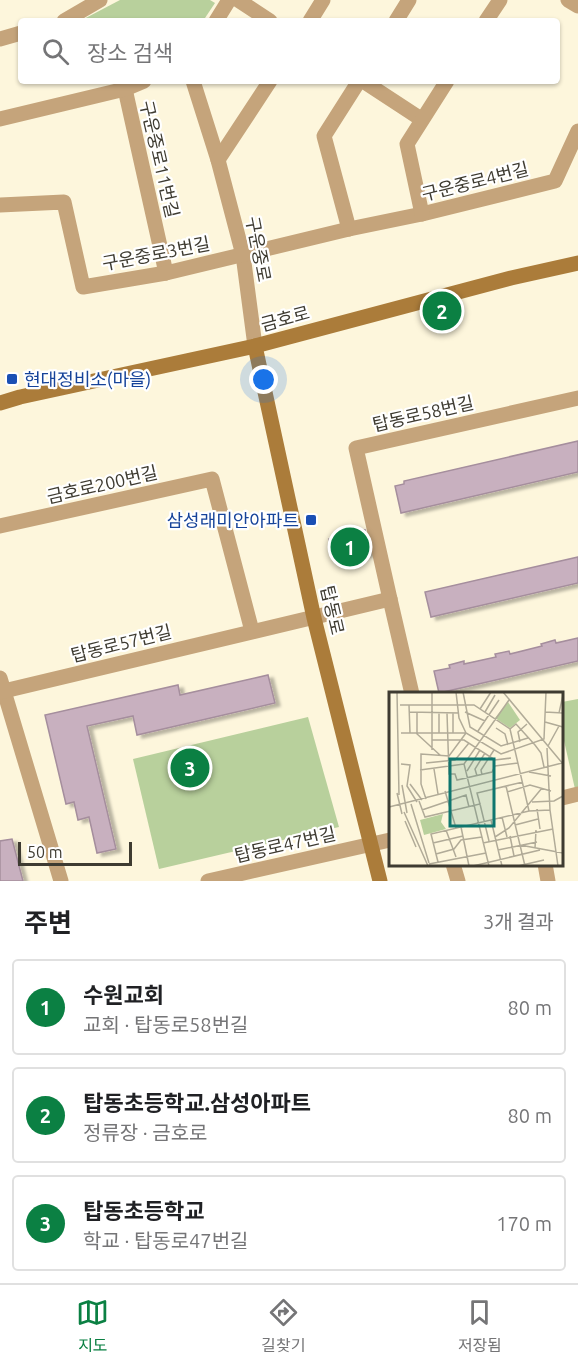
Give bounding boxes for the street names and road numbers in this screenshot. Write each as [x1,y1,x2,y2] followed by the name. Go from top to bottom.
[137,98,183,220] street label: 구운중로11번길
[419,158,531,204] street label: 구운중로4번길
[243,215,275,283] street label: 구운중로
[100,233,212,273] street label: 구운중로3번길
[258,302,312,334] street label: 금호로
[371,392,475,434] street label: 탑동로58번길
[45,462,159,506] street label: 금호로200번길
[318,584,348,636] street label: 탑동로
[69,621,173,665] street label: 탑동로57번길
[233,823,337,865] street label: 탑동로47번길

